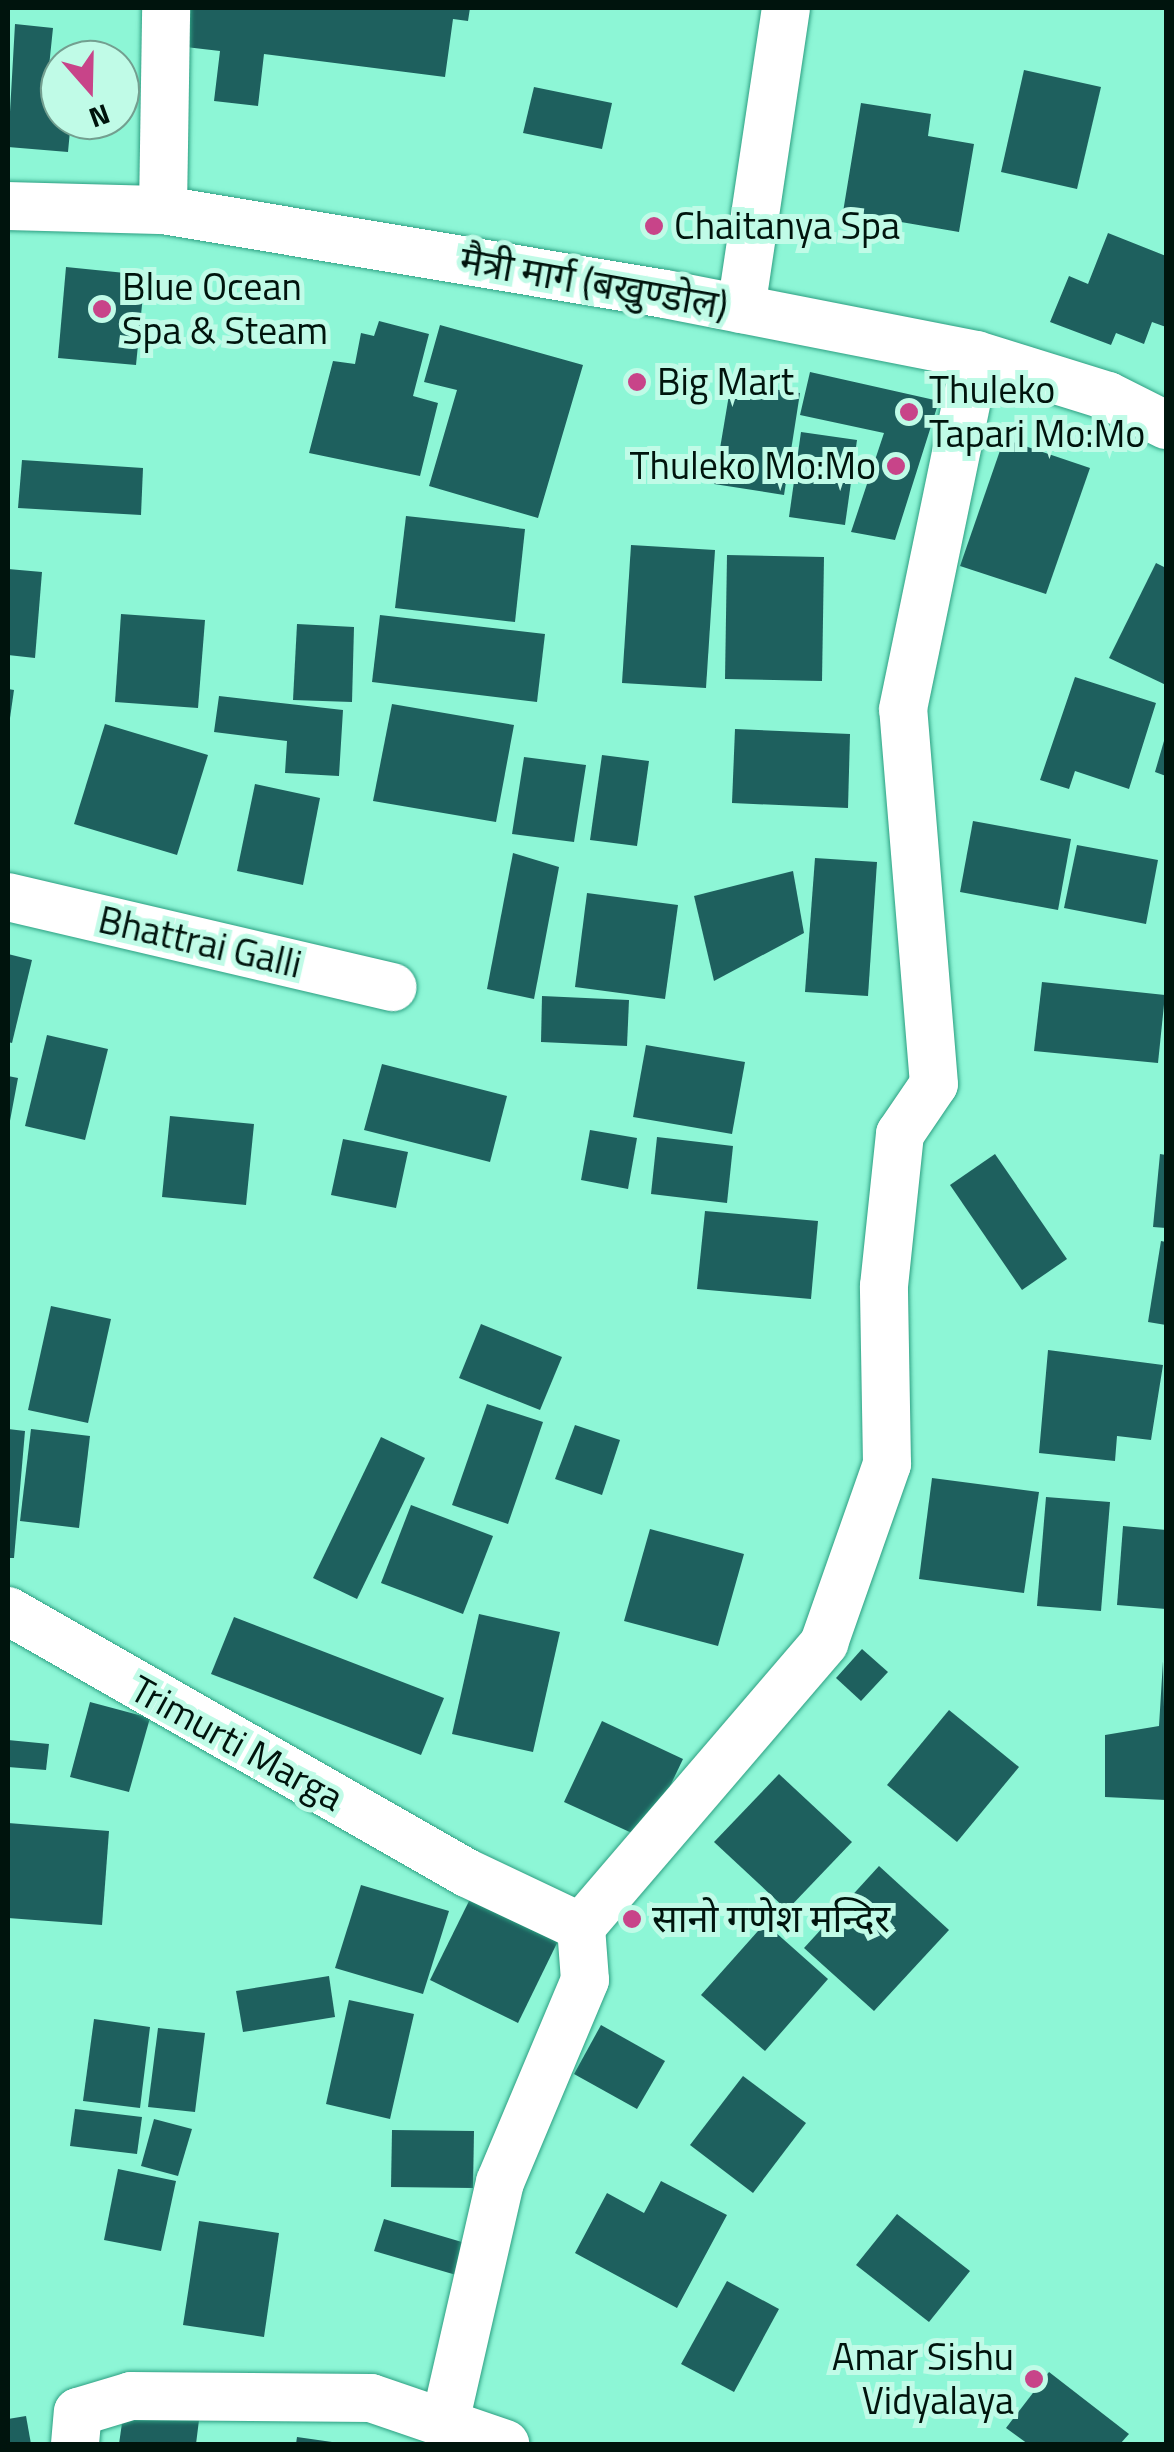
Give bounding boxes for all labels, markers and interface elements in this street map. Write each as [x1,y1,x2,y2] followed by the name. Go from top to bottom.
[40,40,140,140] north arrow
[83,93,116,140] text: N
[674,203,900,249] place label: Chaitanya Spa
[643,215,665,237] marker: Chaitanya Spa
[457,237,731,329] street label: मैत्री मार्ग (बखुण्डोल)
[122,264,328,353] place label: Blue Ocean Spa & Steam
[91,298,113,320] marker: Blue Ocean Spa & Steam
[657,359,794,405] place label: Big Mart
[929,367,1145,456] place label: Thuleko Tapari Mo:Mo
[626,371,648,393] marker: Big Mart
[898,401,920,423] marker: Thuleko Tapari Mo:Mo
[629,443,876,489] place label: Thuleko Mo:Mo
[885,455,907,477] marker: Thuleko Mo:Mo
[94,897,306,987] street label: Bhattrai Galli
[123,1666,351,1820] street label: Trimurti Marga
[652,1896,890,1942] place label: सानो गणेश मन्दिर
[621,1908,643,1930] marker: सानो गणेश मन्दिर
[832,2334,1014,2424] place label: Amar Sishu Vidyalaya
[1023,2368,1045,2390] marker: Amar Sishu Vidyalaya

